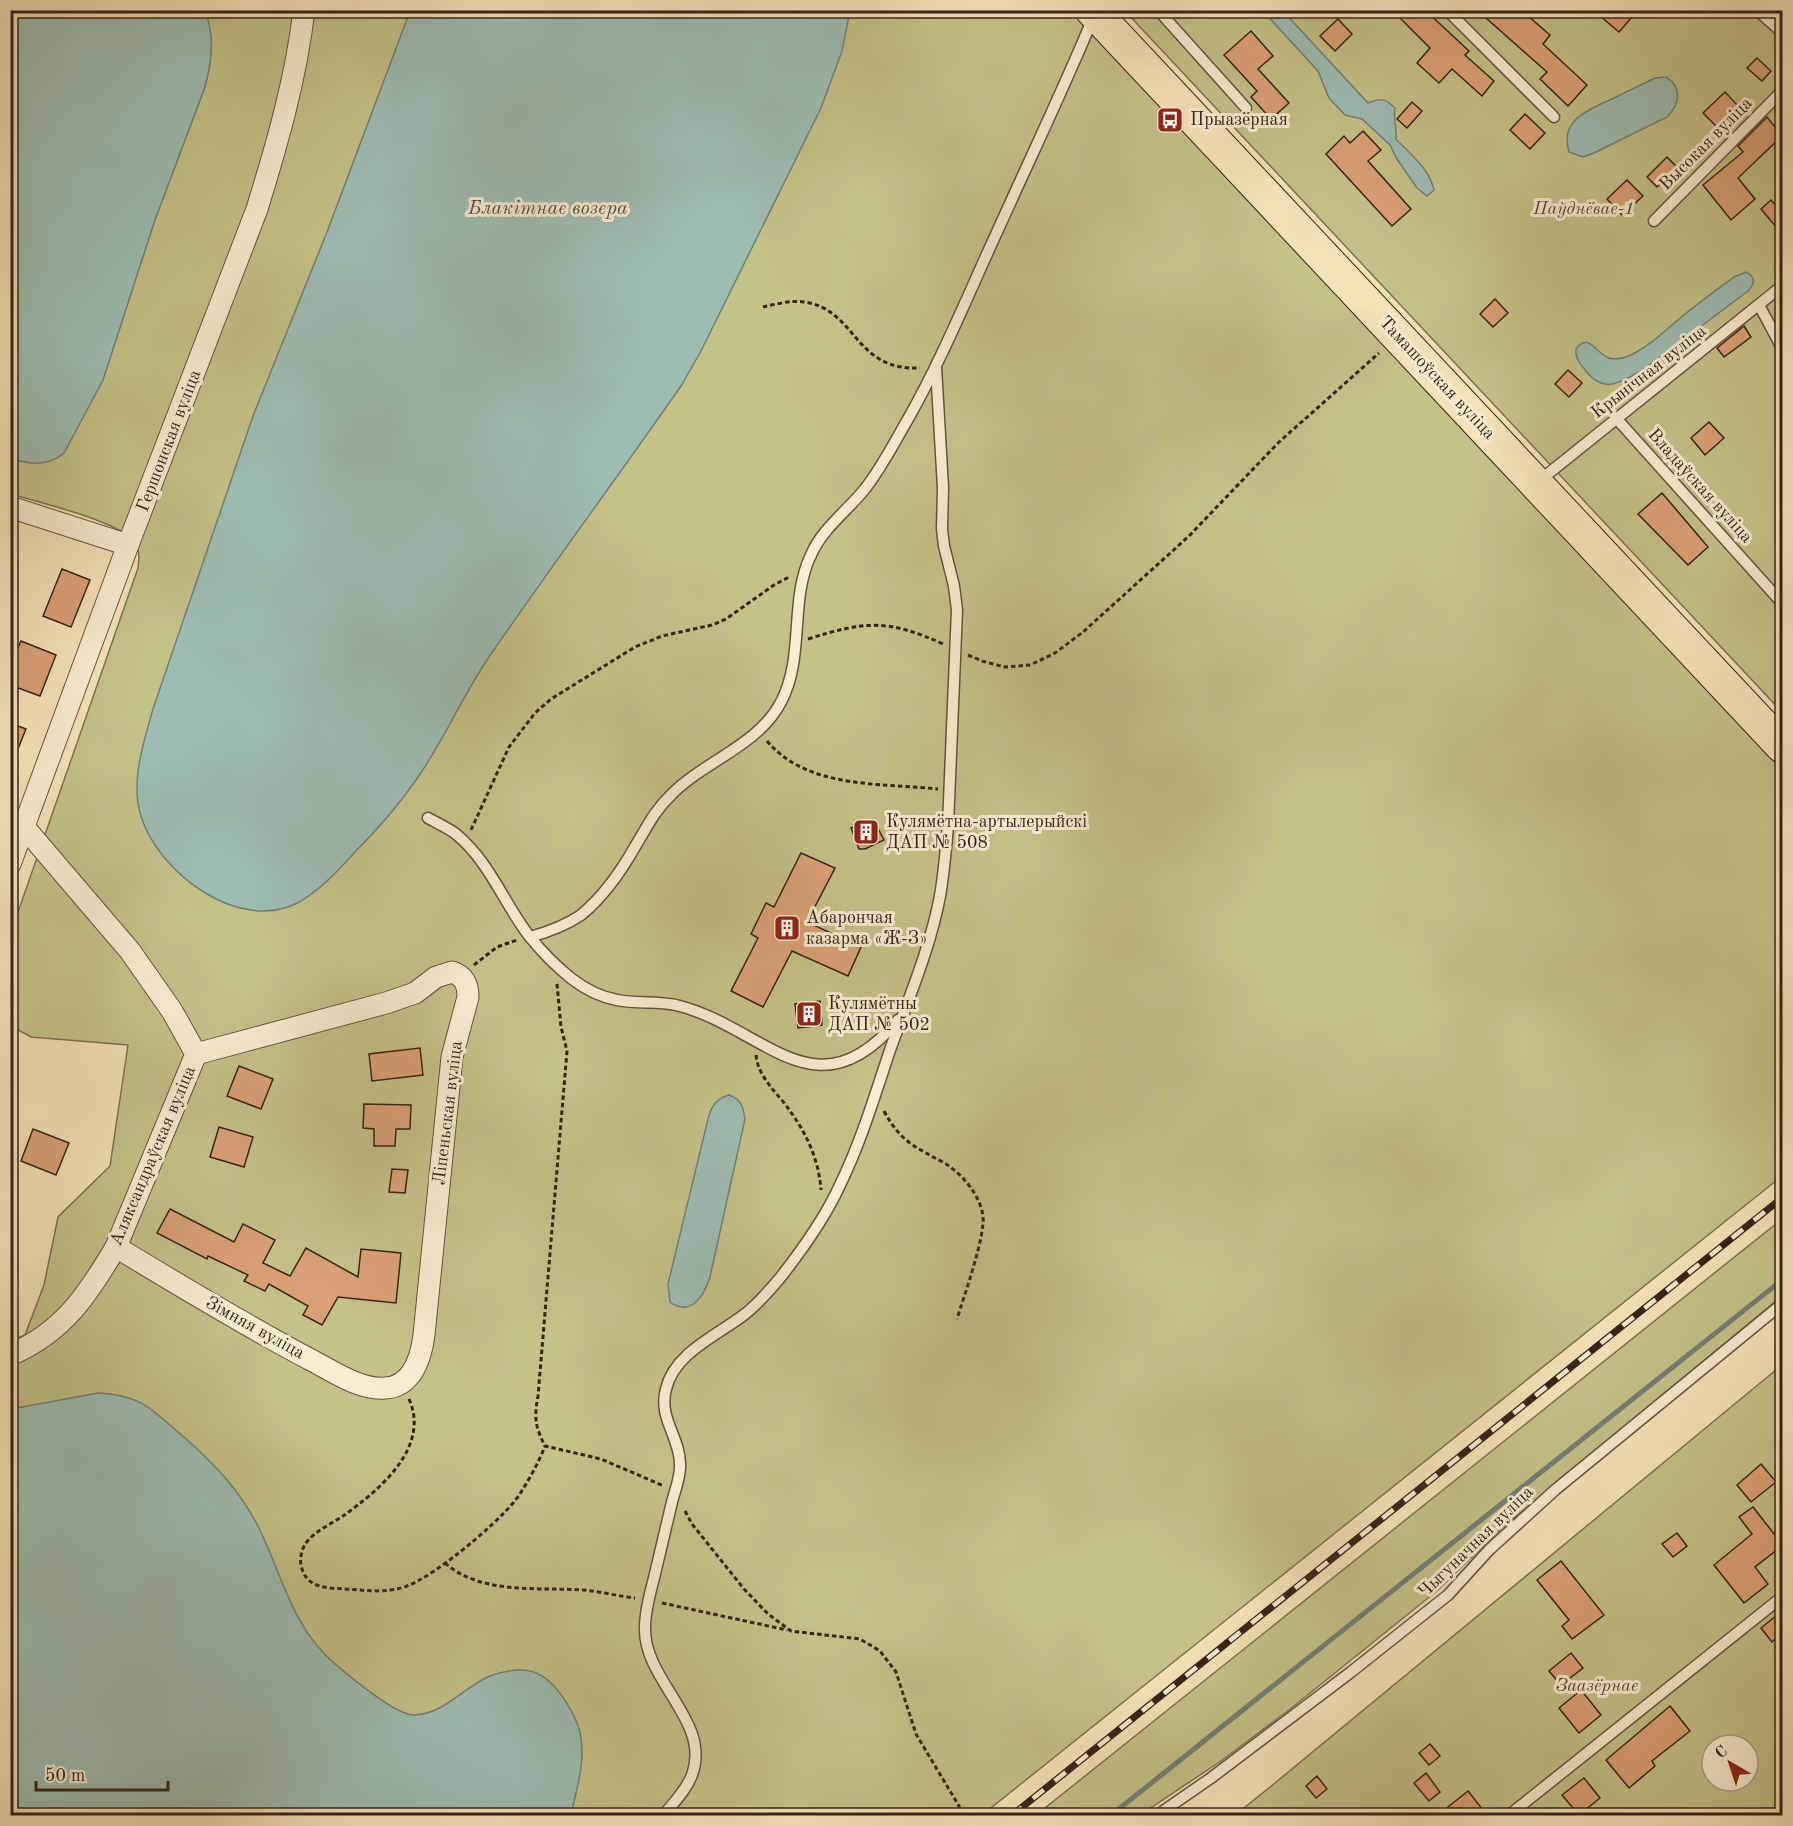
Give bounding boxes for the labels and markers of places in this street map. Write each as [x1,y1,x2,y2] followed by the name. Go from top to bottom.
[1155,105,1185,135] bus stop icon: Прыазёрная
[1190,111,1288,129] place label: Прыазёрная
[886,813,1087,852] place label: Кулямётна-артылерыйскі ДАП № 508
[851,817,881,847] building icon: Кулямётна-артылерыйскі ДАП № 508
[806,909,928,948] place label: Абарончая казарма «Ж-З»
[772,913,802,943] building icon: Абарончая казарма «Ж-З»
[828,995,930,1034] place label: Кулямётны ДАП № 502
[794,999,824,1029] building icon: Кулямётны ДАП № 502

